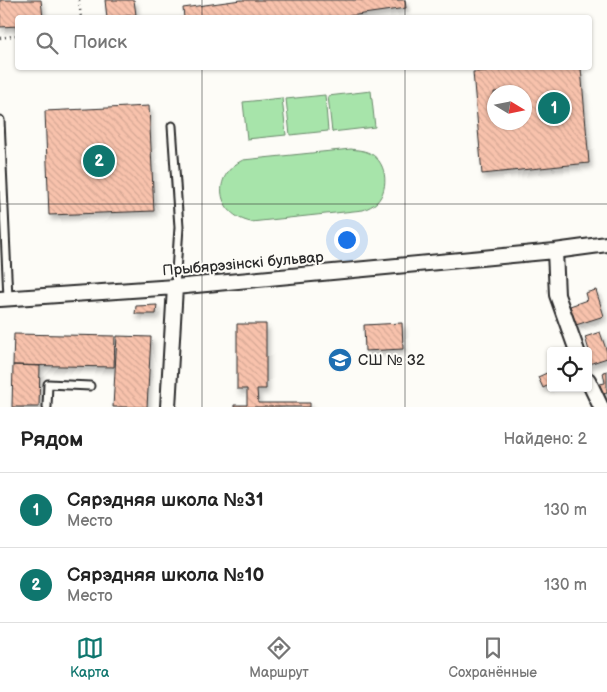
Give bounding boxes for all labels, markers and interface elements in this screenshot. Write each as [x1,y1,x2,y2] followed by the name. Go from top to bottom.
[15,15,592,70] search box
[33,29,61,57] icon: search
[73,31,127,54] text: Поиск
[487,85,532,130] north arrow
[538,89,570,127] pin: 1
[83,142,115,180] pin: 2
[334,227,360,253] your location
[162,247,325,281] street label: Прыбярэзінскі бульвар
[327,347,353,373] school or university icon: СШ № 32
[547,347,592,392] map controls
[547,347,592,392] button: locate
[358,351,425,370] place label: СШ № 32
[20,427,83,452] text: Рядом
[503,430,587,449] text: Найдено: 2
[67,489,264,512] text: Сярэдняя школа №31
[33,501,39,520] text: 1
[544,501,587,520] text: 130 m
[67,512,113,531] text: Место
[67,564,264,587] text: Сярэдняя школа №10
[31,576,41,595] text: 2
[544,576,587,595] text: 130 m
[67,587,113,606] text: Место
[70,634,109,681] tab: Карта
[249,634,309,681] tab: Маршрут
[449,634,537,681] tab: Сохранённые

